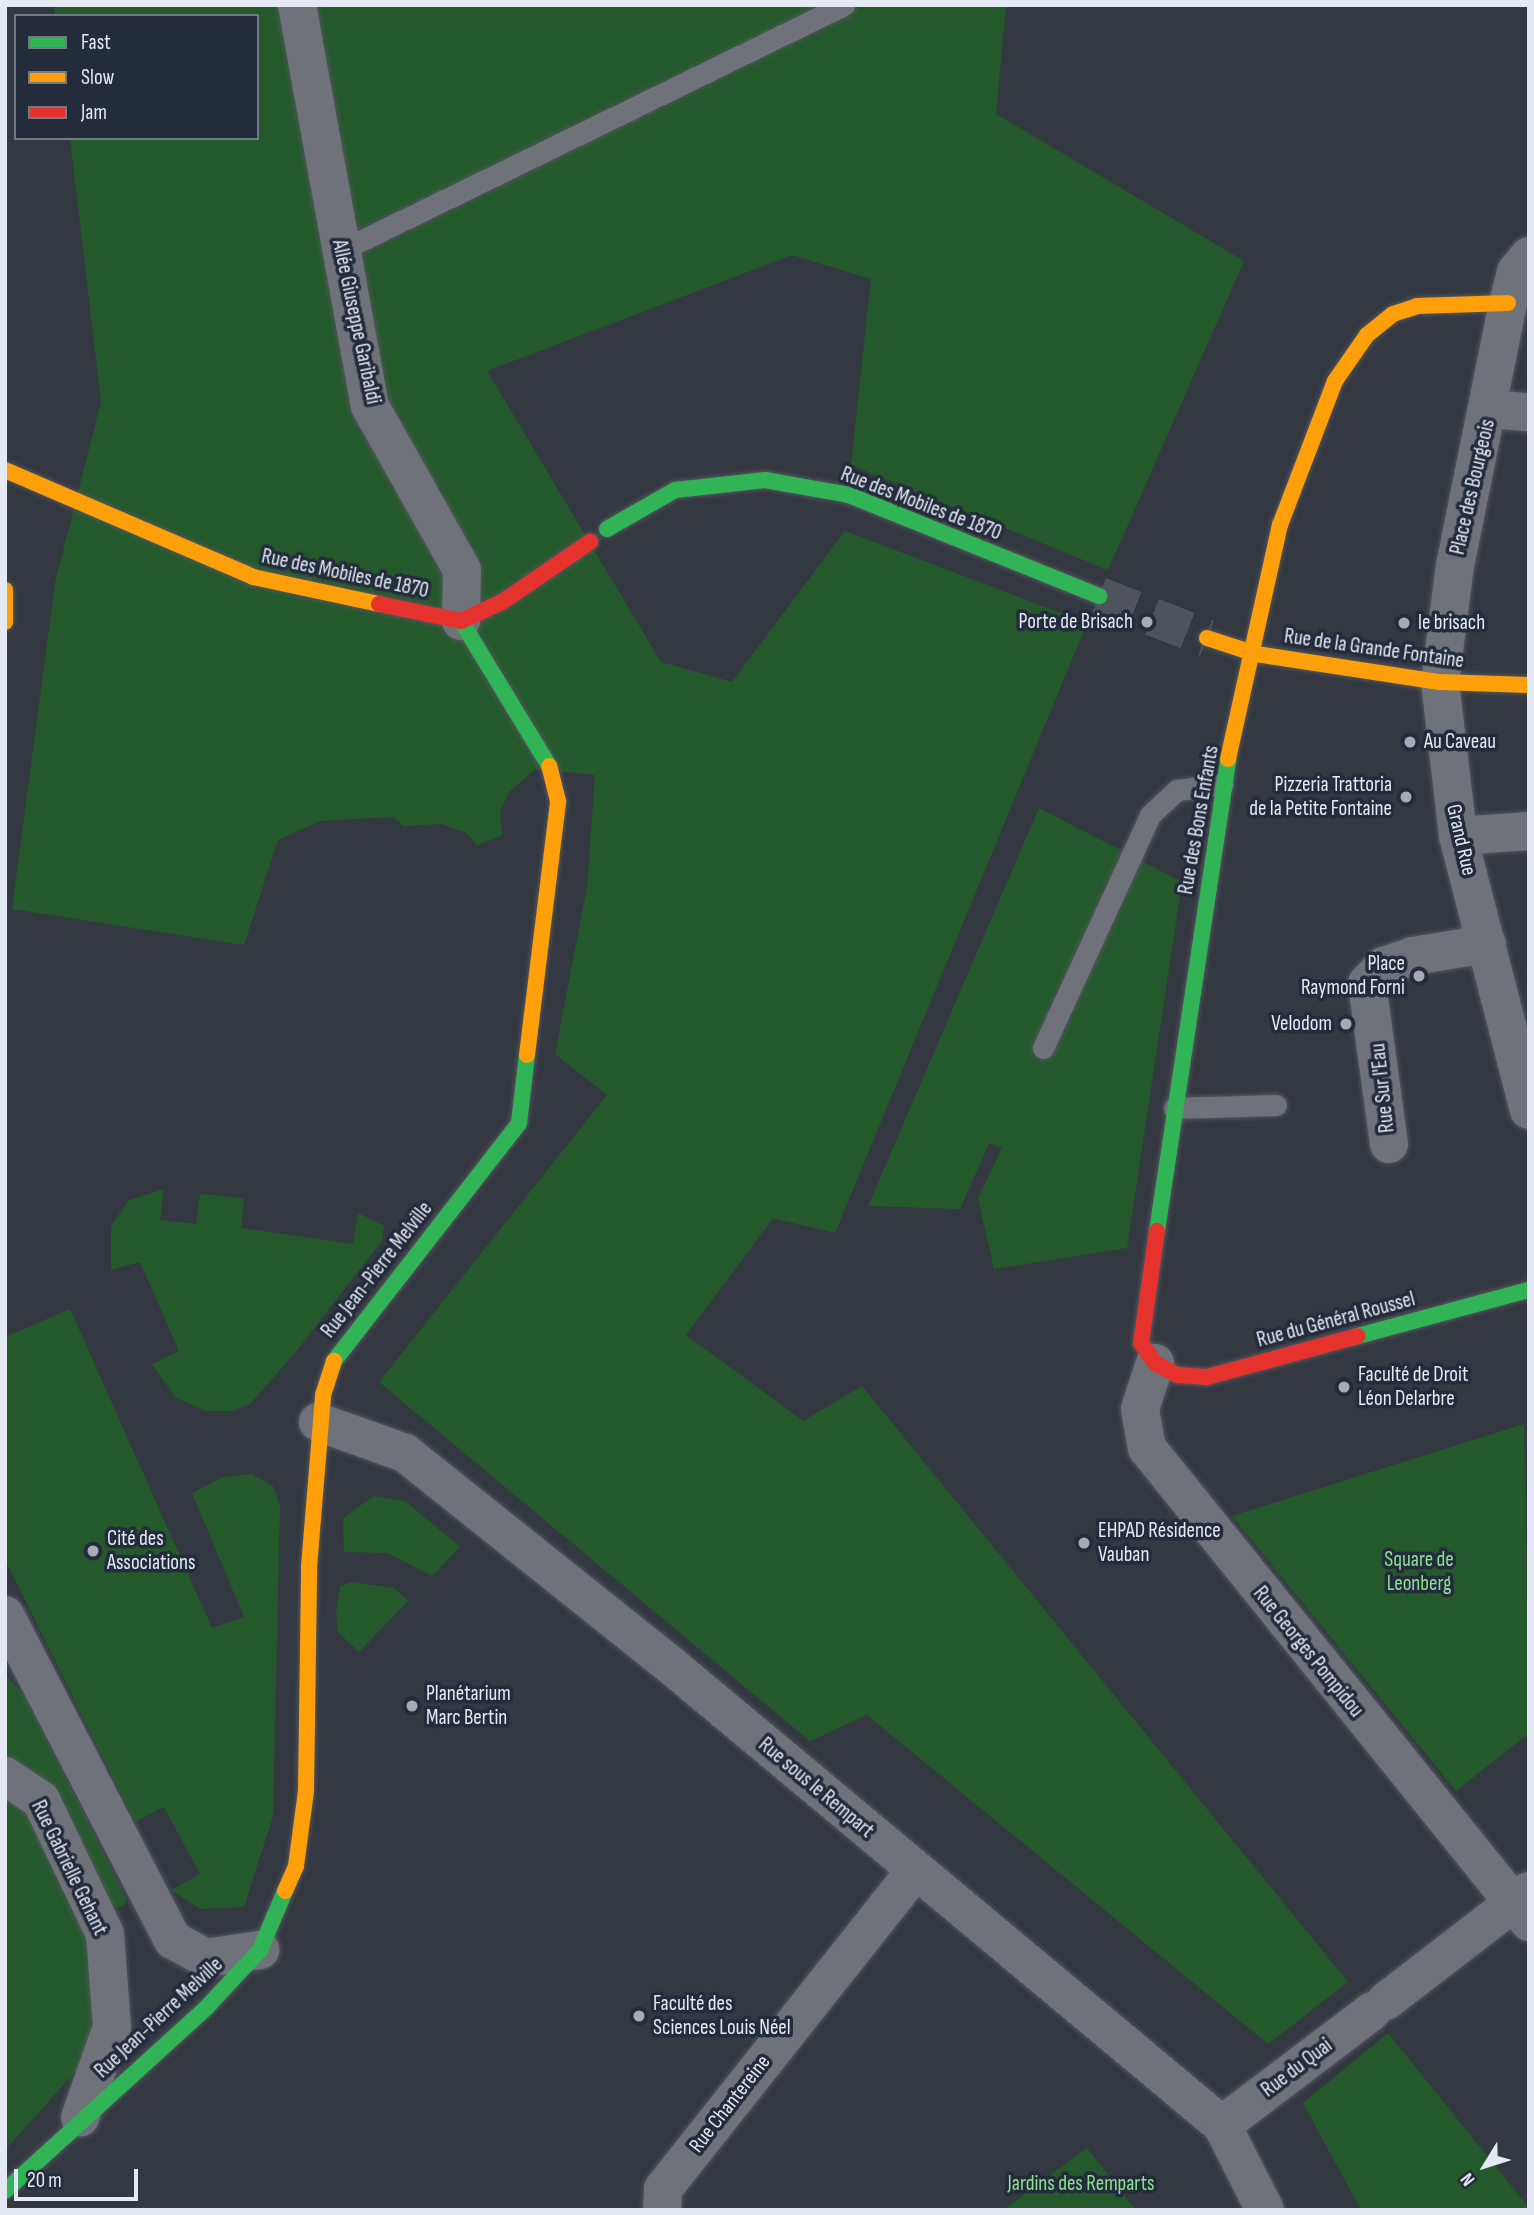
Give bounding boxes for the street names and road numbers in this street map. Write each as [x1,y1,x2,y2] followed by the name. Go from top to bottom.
[326,238,386,406] street label: Allée Giuseppe Garibaldi
[1445,417,1501,557] street label: Place des Bourgeois
[837,462,1005,546] street label: Rue des Mobiles de 1870
[259,544,431,604] street label: Rue des Mobiles de 1870
[1283,624,1465,674] street label: Rue de la Grande Fontaine
[1174,744,1224,896] street label: Rue des Bons Enfants
[1441,802,1481,878] street label: Grand Rue
[1366,1042,1400,1134] street label: Rue Sur l'Eau
[316,1197,438,1343] street label: Rue Jean-Pierre Melville
[1254,1287,1418,1353] street label: Rue du Général Roussel
[1248,1582,1368,1722] street label: Rue Georges Pompidou
[753,1732,879,1844] street label: Rue sous le Rempart
[25,1796,113,1940] street label: Rue Gabrielle Gehant
[90,1952,228,2084] street label: Rue Jean-Pierre Melville
[1257,2033,1337,2103] street label: Rue du Quai
[684,2050,776,2158] street label: Rue Chantereine

